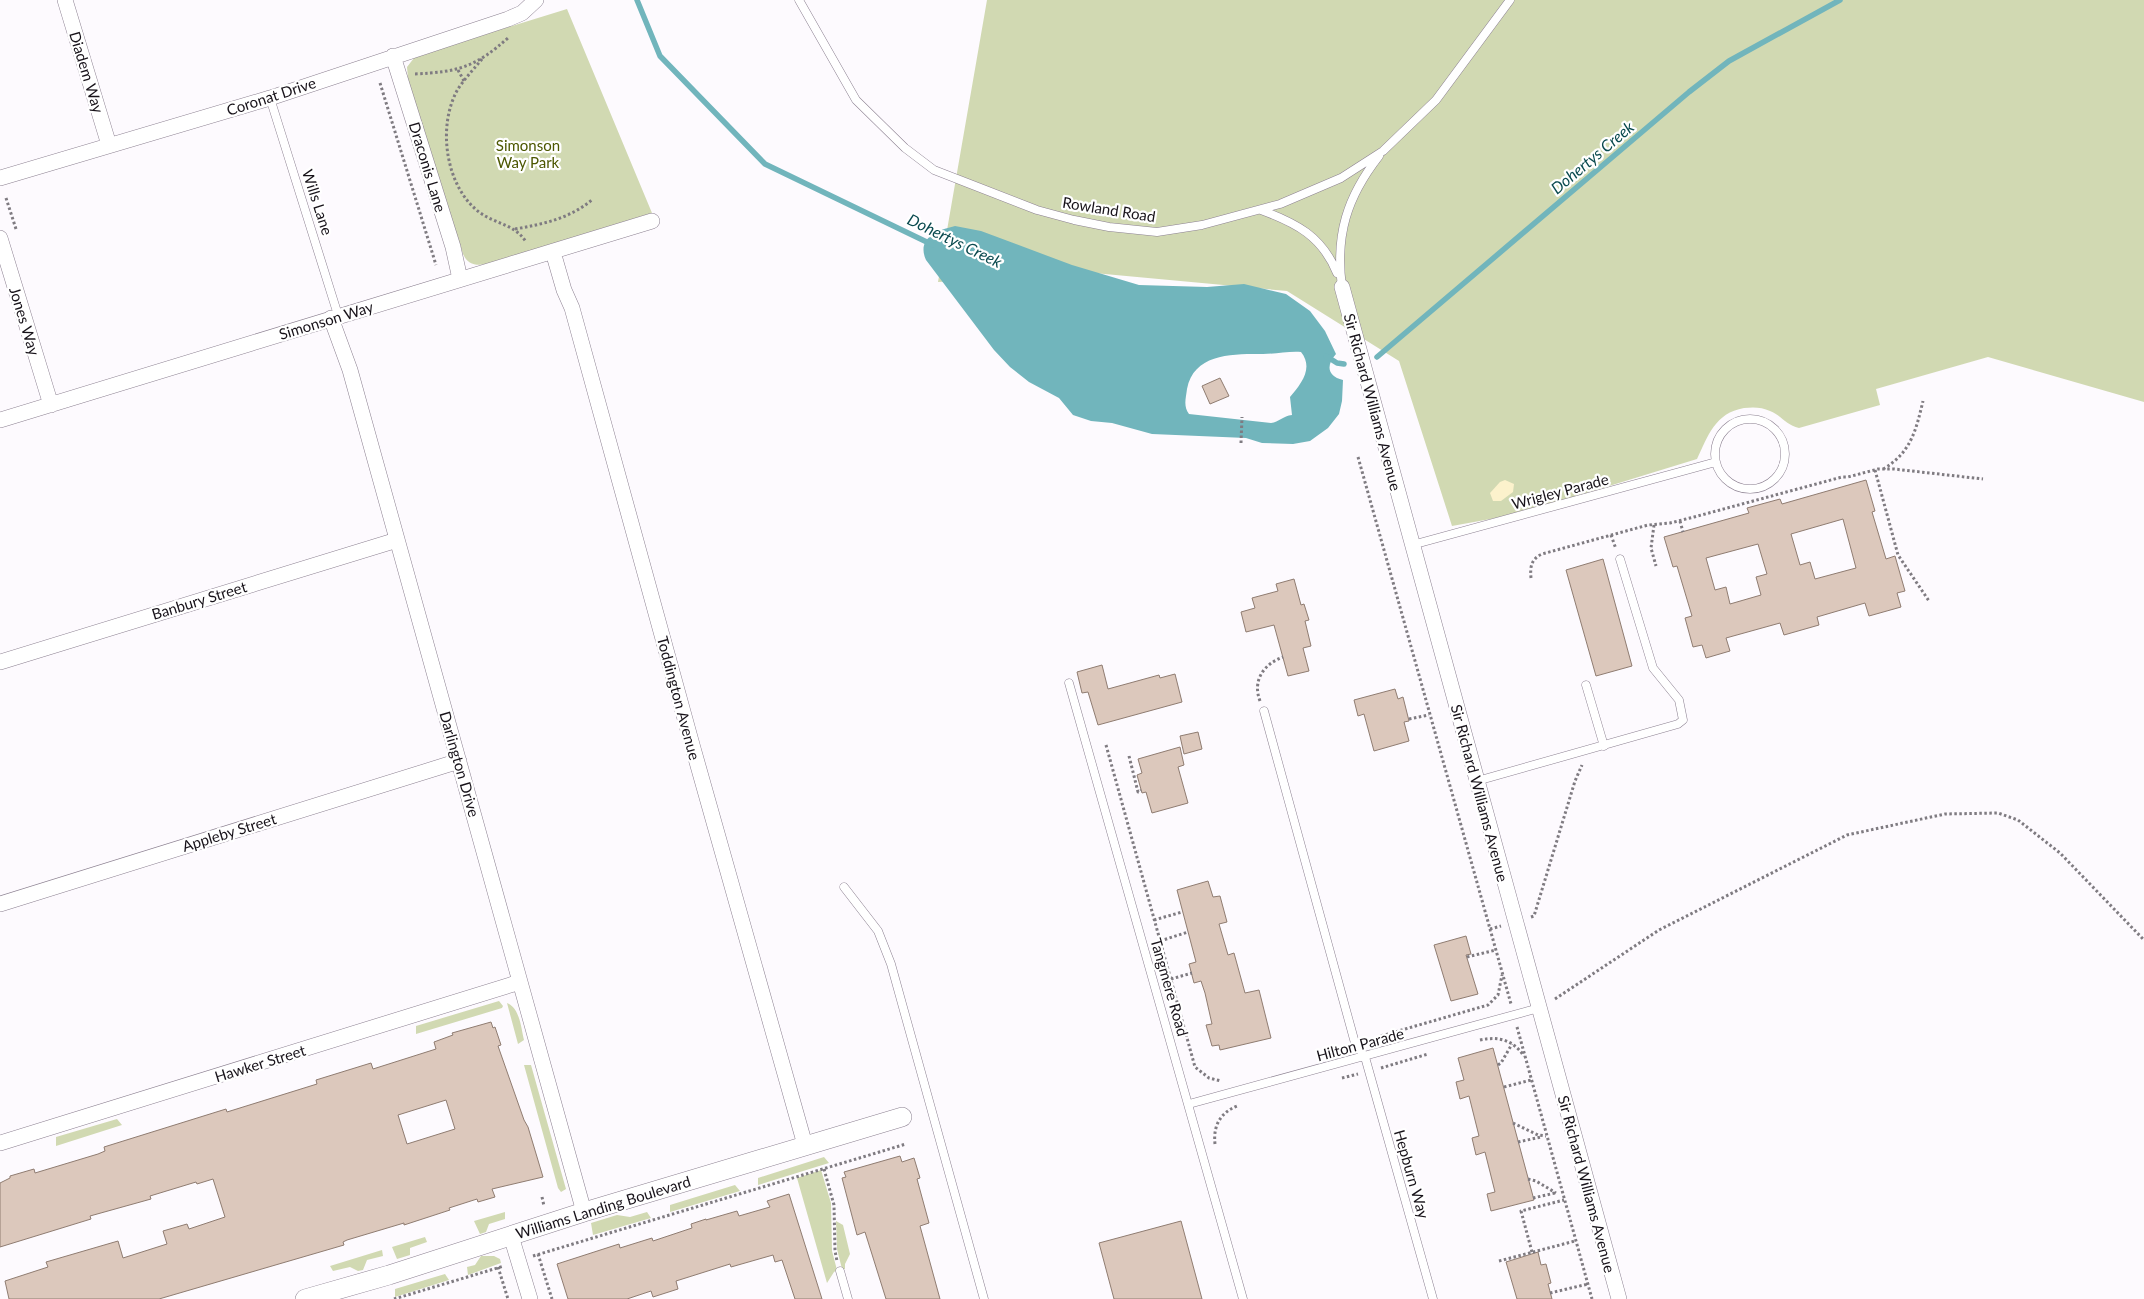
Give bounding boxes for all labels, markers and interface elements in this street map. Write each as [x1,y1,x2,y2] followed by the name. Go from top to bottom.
[66,29,108,115] street label: Diadem Way
[224,73,318,119] street label: Coronat Drive
[1547,117,1638,197] water label: Dohertys Creek
[406,120,450,214] street label: Draconis Lane
[496,136,560,171] park label: Simonson Way Park
[299,167,337,237] street label: Wills Lane
[1061,193,1157,225] street label: Rowland Road
[905,209,1006,271] water label: Dohertys Creek
[6,285,44,358] street label: Jones Way
[277,297,376,343] street label: Simonson Way
[1341,311,1405,493] street label: Sir Richard Williams Avenue
[1510,469,1610,513] street label: Wrigley Parade
[149,577,249,623] street label: Banbury Street
[654,634,704,762] street label: Toddington Avenue
[1448,702,1512,884] street label: Sir Richard Williams Avenue
[436,709,484,819] street label: Darlington Drive
[180,809,279,855] street label: Appleby Street
[1147,936,1193,1038] street label: Tangmere Road
[1314,1024,1406,1064] street label: Hilton Parade
[212,1040,308,1085] street label: Hawker Street
[1555,1093,1619,1275] street label: Sir Richard Williams Avenue
[1391,1128,1433,1221] street label: Hepburn Way
[513,1172,693,1242] street label: Williams Landing Boulevard

